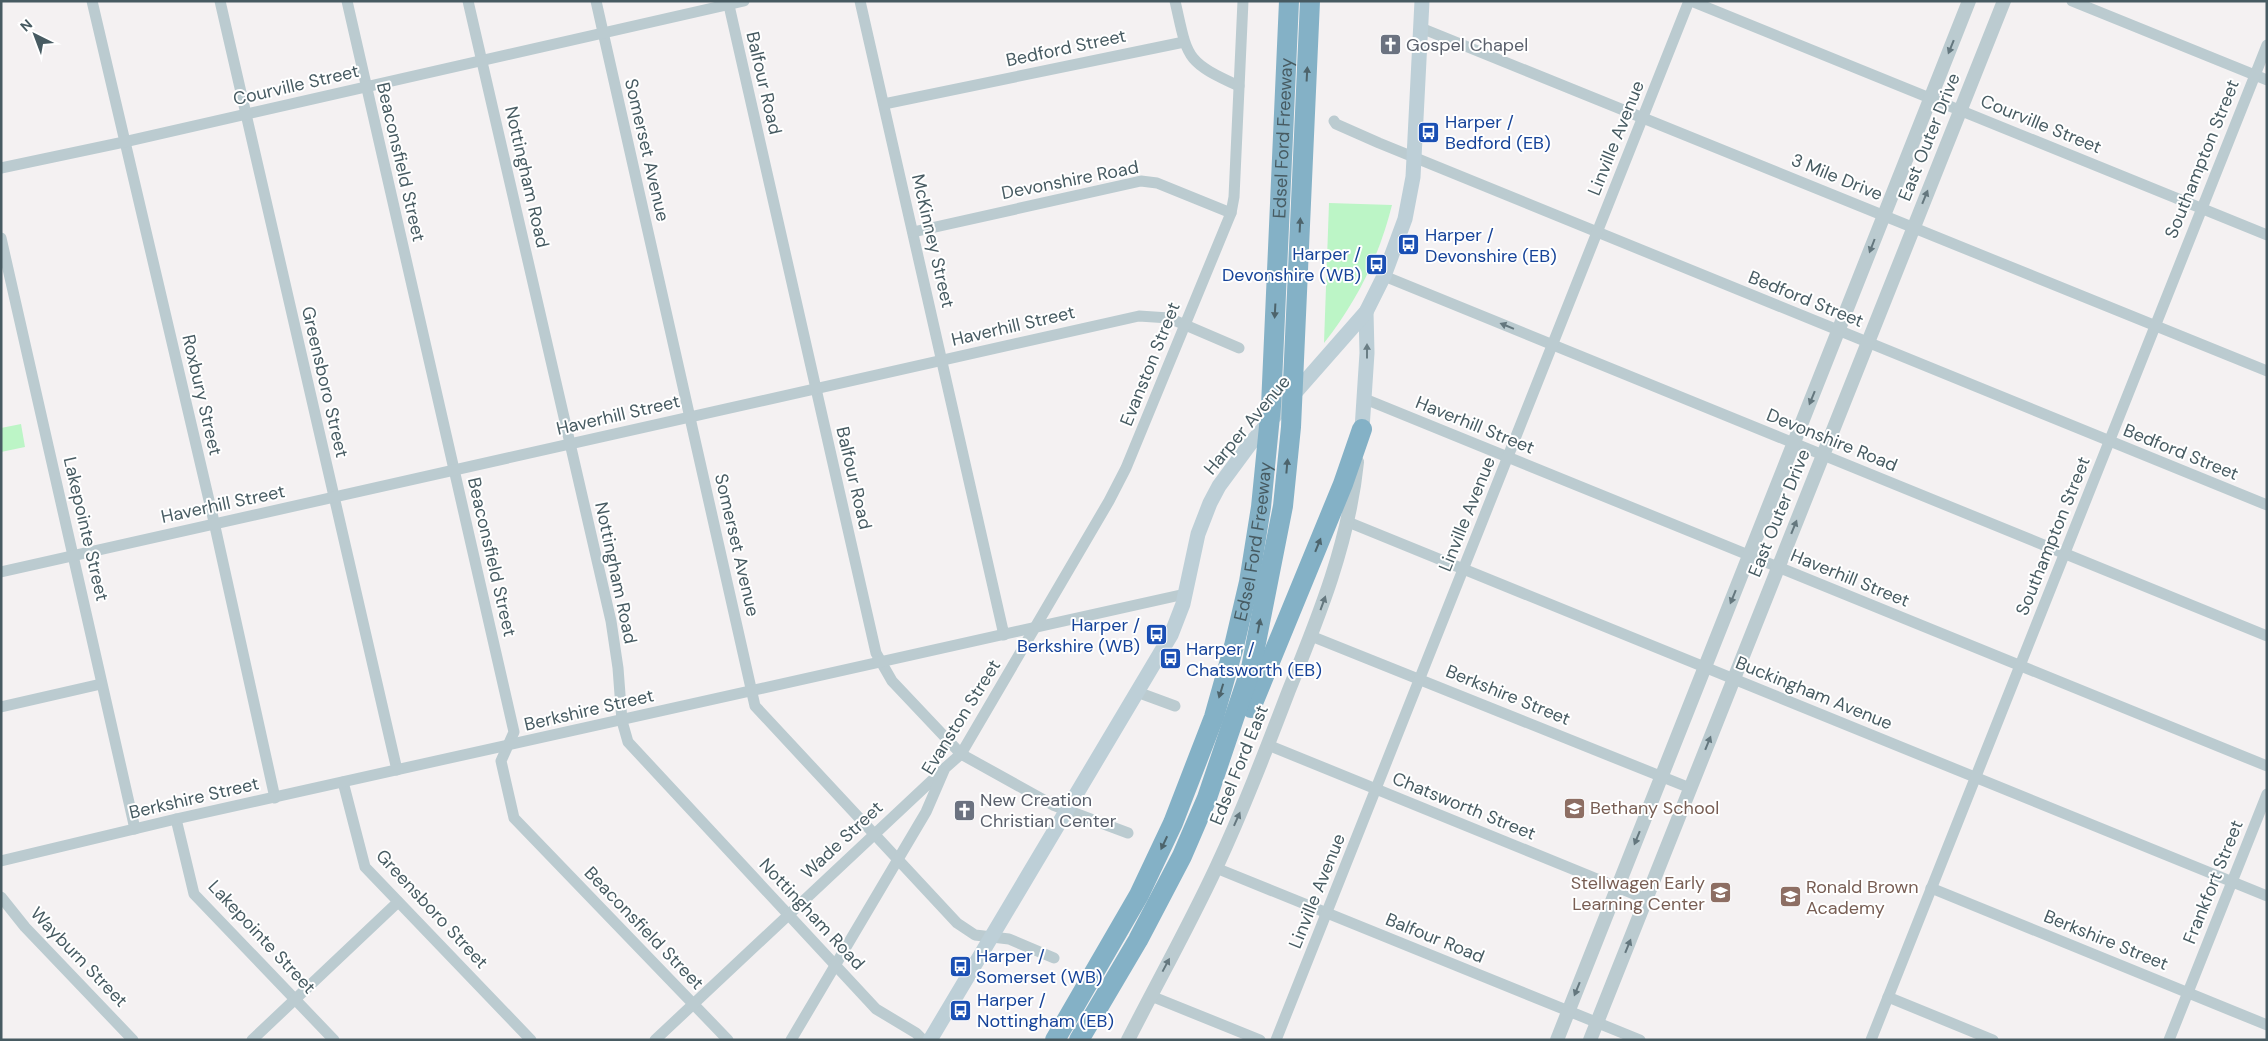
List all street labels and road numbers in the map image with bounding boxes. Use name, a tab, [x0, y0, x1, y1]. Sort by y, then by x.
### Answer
street label: Bedford Street	[1004, 24, 1128, 72]
street label: Balfour Road	[741, 29, 787, 137]
street label: Edsel Ford Freeway	[1267, 57, 1298, 219]
street label: Courville Street	[231, 59, 361, 111]
street label: East Outer Drive	[1892, 70, 1966, 204]
street label: Somerset Avenue	[619, 76, 675, 224]
street label: Southampton Street	[2159, 76, 2245, 242]
street label: Linville Avenue	[1582, 77, 1650, 199]
street label: Beaconsfield Street	[371, 80, 431, 244]
street label: Courville Street	[1977, 89, 2105, 159]
street label: Nottingham Road	[499, 104, 555, 250]
street label: 3 Mile Drive	[1788, 148, 1886, 206]
street label: Devonshire Road	[999, 155, 1141, 205]
street label: McKinney Street	[906, 172, 960, 310]
street label: Bedford Street	[1745, 265, 1867, 333]
street label: Evanston Street	[1114, 298, 1186, 430]
street label: Haverhill Street	[949, 300, 1077, 352]
street label: Greensboro Street	[296, 304, 354, 460]
street label: Roxbury Street	[176, 332, 228, 458]
street label: Harper Avenue	[1198, 370, 1296, 480]
street label: Haverhill Street	[554, 389, 682, 441]
street label: Haverhill Street	[1412, 390, 1538, 460]
street label: Devonshire Road	[1763, 403, 1901, 477]
street label: Bedford Street	[2120, 418, 2242, 486]
street label: Balfour Road	[831, 424, 877, 532]
street label: East Outer Drive	[1742, 446, 1816, 580]
street label: Linville Avenue	[1433, 453, 1501, 575]
street label: Southampton Street	[2010, 453, 2096, 619]
street label: Lakepointe Street	[58, 455, 114, 603]
street label: Edsel Ford Freeway	[1228, 461, 1277, 624]
street label: Somerset Avenue	[709, 471, 765, 619]
street label: Beaconsfield Street	[462, 475, 522, 639]
street label: Haverhill Street	[159, 479, 287, 529]
street label: Nottingham Road	[589, 500, 643, 646]
street label: Haverhill Street	[1787, 543, 1913, 613]
street label: Buckingham Avenue	[1732, 651, 1896, 735]
street label: Evanston Street	[916, 655, 1006, 779]
street label: Berkshire Street	[1442, 659, 1574, 731]
street label: Berkshire Street	[522, 683, 656, 737]
street label: Edsel Ford East	[1204, 701, 1274, 829]
street label: Chatsworth Street	[1389, 766, 1539, 846]
street label: Berkshire Street	[127, 771, 261, 825]
street label: Wade Street	[796, 796, 888, 884]
street label: Frankfort Street	[2177, 817, 2249, 947]
street label: Linville Avenue	[1283, 830, 1351, 952]
street label: Greensboro Street	[371, 844, 493, 974]
street label: Nottingham Road	[754, 853, 870, 975]
street label: Beaconsfield Street	[579, 861, 709, 995]
street label: Lakepointe Street	[203, 875, 321, 999]
street label: Wayburn Street	[25, 902, 133, 1012]
street label: Berkshire Street	[2040, 904, 2172, 976]
street label: Balfour Road	[1382, 907, 1488, 969]

